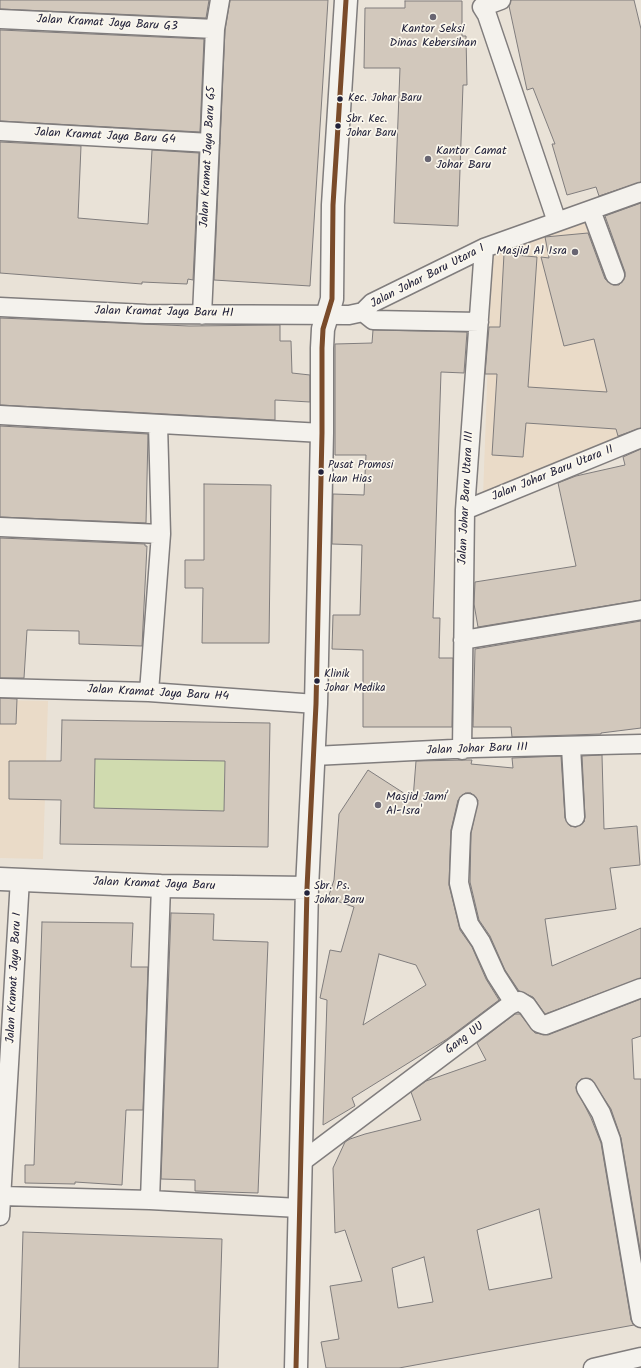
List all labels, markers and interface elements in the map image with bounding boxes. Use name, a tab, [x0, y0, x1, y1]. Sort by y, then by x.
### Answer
marker: Kantor Seksi Dinas Kebersihan	[428, 12, 438, 22]
street label: Jalan Kramat Jaya Baru G3	[36, 13, 178, 35]
place label: Kantor Seksi Dinas Kebersihan	[389, 23, 477, 51]
street label: Jalan Kramat Jaya Baru G5	[198, 86, 220, 228]
place label: Kec. Johar Baru	[348, 92, 422, 106]
marker: Kec. Johar Baru	[335, 94, 345, 104]
place label: Sbr. Kec. Johar Baru	[346, 113, 396, 139]
marker: Sbr. Kec. Johar Baru	[333, 121, 343, 131]
street label: Jalan Kramat Jaya Baru G4	[34, 126, 176, 148]
place label: Kantor Camat Johar Baru	[436, 145, 507, 173]
marker: Kantor Camat Johar Baru	[423, 154, 433, 164]
street label: Jalan Johar Baru Utara I	[368, 242, 488, 312]
place label: Masjid Al Isra	[497, 245, 567, 259]
marker: Masjid Al Isra	[570, 247, 580, 257]
street label: Jalan Kramat Jaya Baru H1	[94, 305, 234, 321]
street label: Jalan Johar Baru Utara III	[456, 431, 478, 565]
street label: Jalan Johar Baru Utara II	[490, 443, 616, 505]
place label: Pusat Promosi Ikan Hias	[328, 459, 393, 485]
marker: Pusat Promosi Ikan Hias	[316, 467, 326, 477]
place label: Klinik Johar Medika	[324, 668, 385, 694]
marker: Klinik Johar Medika	[312, 676, 322, 686]
street label: Jalan Kramat Jaya Baru H4	[87, 683, 229, 705]
street label: Jalan Johar Baru III	[426, 741, 528, 759]
place label: Masjid Jami' Al-Isra'	[386, 791, 448, 819]
marker: Masjid Jami' Al-Isra'	[373, 800, 383, 810]
street label: Jalan Kramat Jaya Baru	[92, 876, 216, 894]
place label: Sbr. Ps. Johar Baru	[314, 880, 364, 906]
marker: Sbr. Ps. Johar Baru	[302, 888, 312, 898]
street label: Jalan Kramat Jaya Baru I	[4, 912, 26, 1044]
street label: Gang UU	[443, 1020, 487, 1058]

